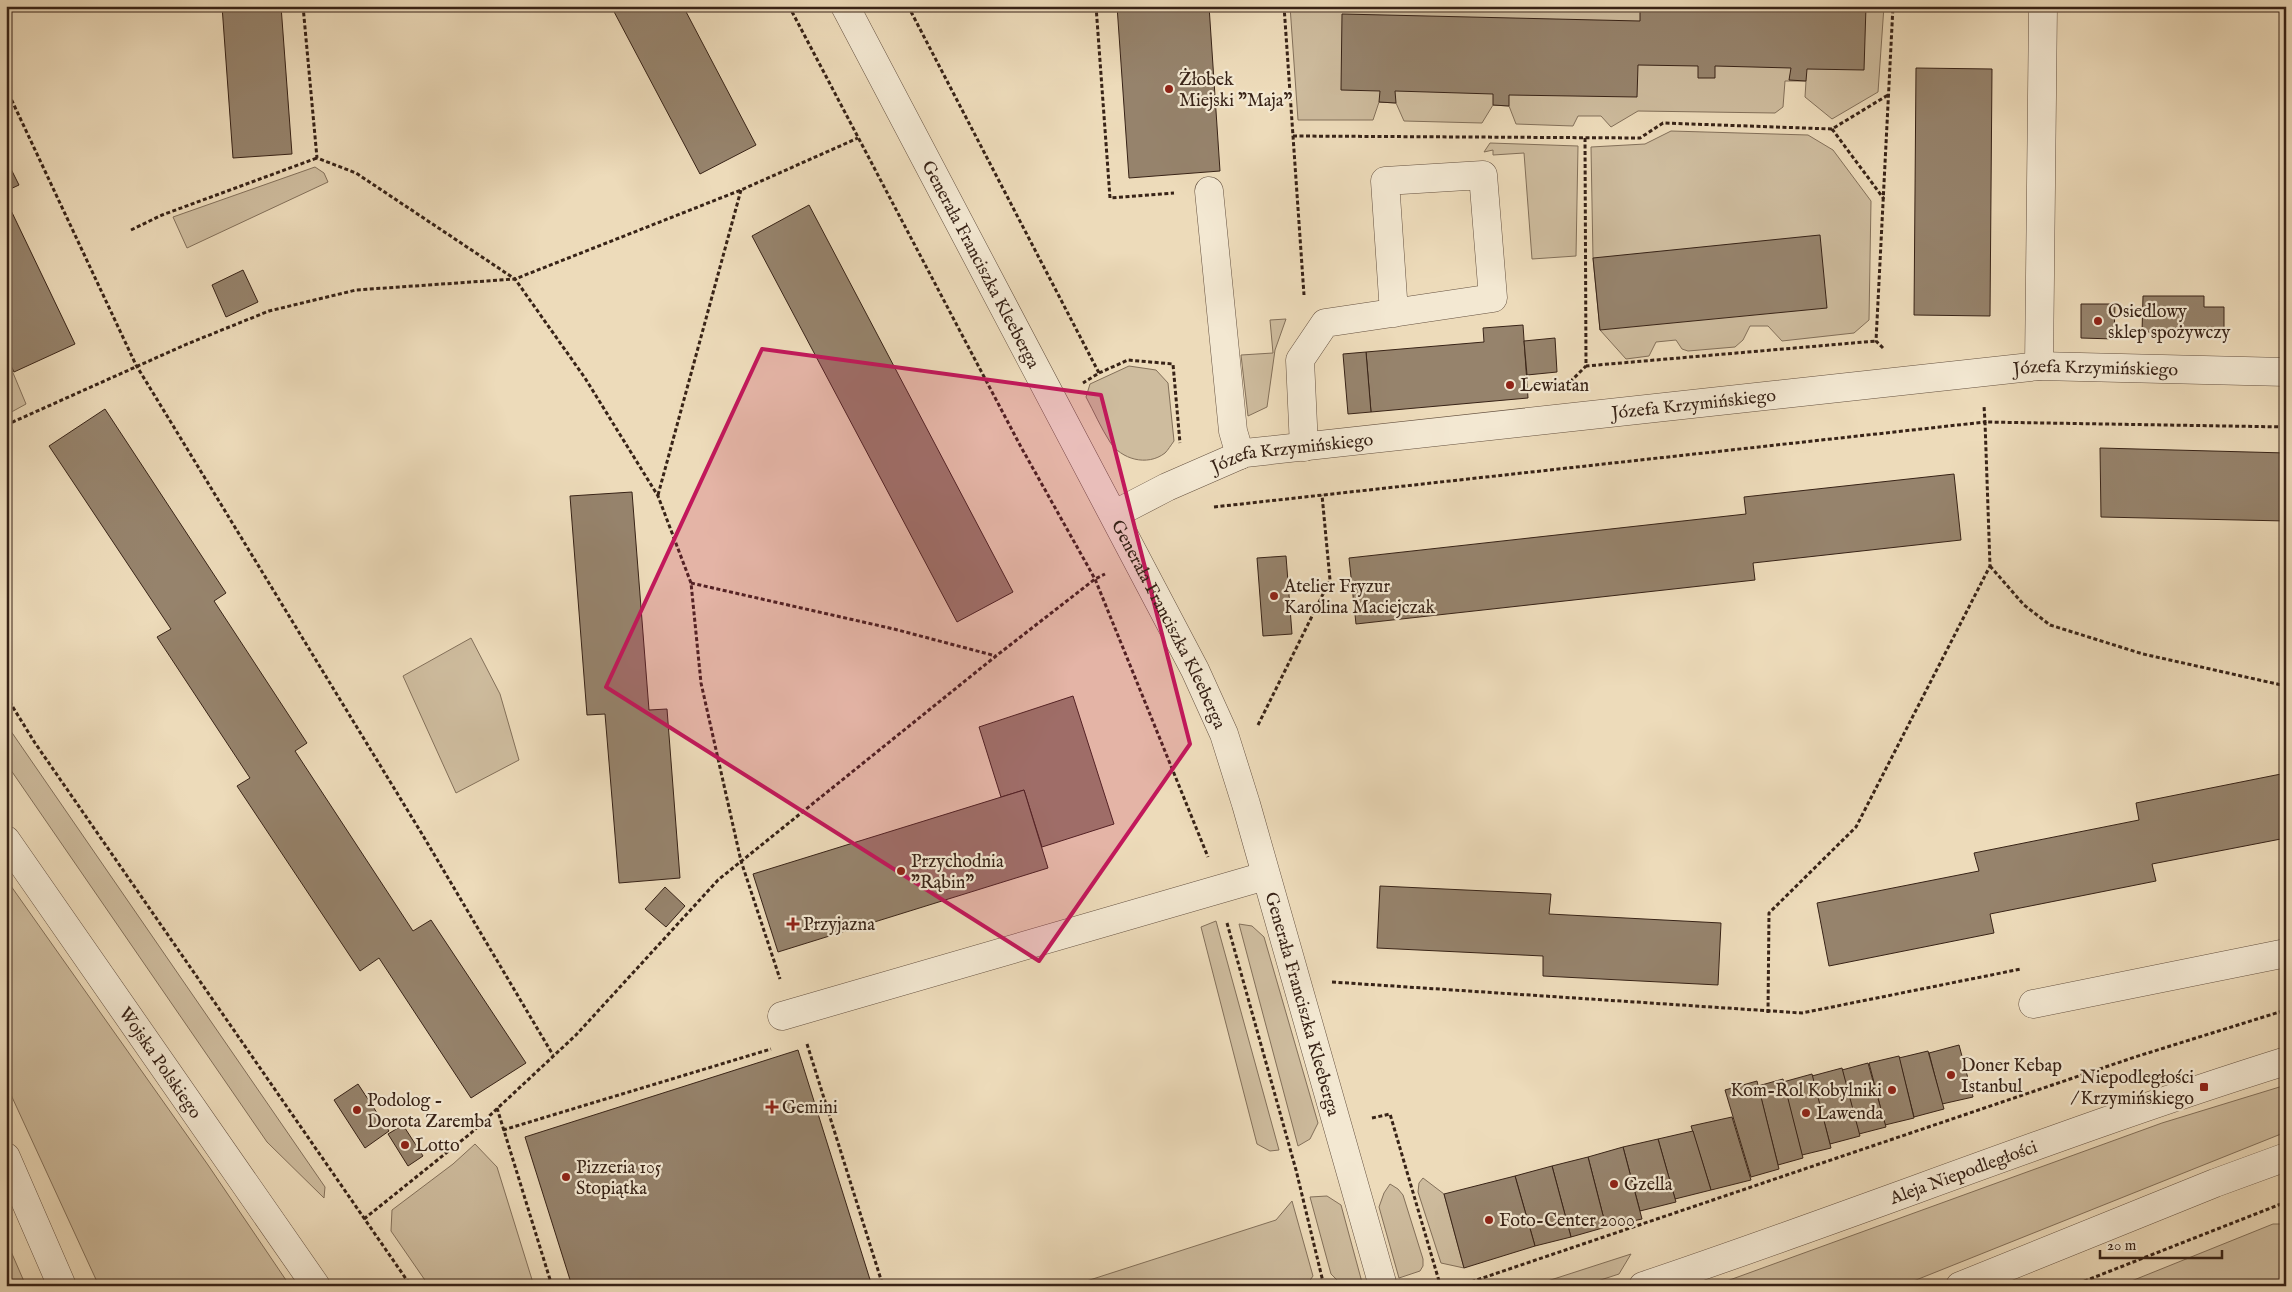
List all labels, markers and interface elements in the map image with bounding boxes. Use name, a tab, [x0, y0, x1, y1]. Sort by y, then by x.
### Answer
place label: Żłobek Miejski "Maja"	[1179, 68, 1293, 113]
marker: Żłobek Miejski "Maja"	[1163, 83, 1175, 95]
street label: Generała Franciszka Kleeberga	[916, 157, 1044, 373]
place label: Osiedlowy sklep spożywczy	[2108, 301, 2231, 345]
marker: Osiedlowy sklep spożywczy	[2092, 315, 2104, 327]
street label: Józefa Krzymińskiego	[2010, 356, 2179, 382]
place label: Lewiatan	[1520, 375, 1590, 398]
marker: Lewiatan	[1504, 379, 1516, 391]
street label: Józefa Krzymińskiego	[1609, 385, 1777, 426]
street label: Józefa Krzymińskiego	[1206, 429, 1375, 480]
street label: Generała Franciszka Kleeberga	[1105, 516, 1230, 733]
place label: Atelier Fryzur Karolina Maciejczak	[1283, 576, 1436, 620]
marker: Atelier Fryzur Karolina Maciejczak	[1268, 590, 1280, 602]
place label: Przychodnia "Rąbin"	[911, 851, 1004, 895]
marker: Przychodnia "Rąbin"	[895, 865, 907, 877]
street label: Generała Franciszka Kleeberga	[1259, 890, 1344, 1119]
place label: Przyjazna	[803, 914, 875, 937]
marker: Przyjazna	[787, 918, 799, 930]
street label: Wojska Polskiego	[113, 1003, 206, 1124]
place label: Doner Kebap Istanbul	[1961, 1055, 2062, 1099]
place label: Niepodległości / Krzymińskiego	[2070, 1067, 2194, 1111]
marker: Doner Kebap Istanbul	[1945, 1069, 1957, 1081]
place label: Kom-Rol Kobylniki	[1730, 1080, 1882, 1103]
marker: Niepodległości / Krzymińskiego	[2198, 1081, 2210, 1093]
marker: Kom-Rol Kobylniki	[1886, 1084, 1898, 1096]
place label: Podolog - Dorota Zaremba	[367, 1090, 492, 1134]
place label: Gemini	[782, 1097, 838, 1120]
marker: Gemini	[766, 1101, 778, 1113]
place label: Lawenda	[1816, 1103, 1884, 1126]
marker: Podolog - Dorota Zaremba	[351, 1104, 363, 1116]
marker: Lawenda	[1800, 1107, 1812, 1119]
place label: Lotto	[415, 1135, 460, 1158]
street label: Aleja Niepodległości	[1886, 1136, 2041, 1211]
marker: Lotto	[399, 1139, 411, 1151]
place label: Pizzeria 105 Stopiątka	[576, 1157, 662, 1201]
marker: Pizzeria 105 Stopiątka	[560, 1171, 572, 1183]
place label: Gzella	[1624, 1174, 1673, 1197]
marker: Gzella	[1608, 1178, 1620, 1190]
place label: Foto-Center 2000	[1499, 1210, 1635, 1233]
marker: Foto-Center 2000	[1483, 1214, 1495, 1226]
scale bar	[2100, 1227, 2222, 1259]
text: 20 m	[2107, 1236, 2137, 1255]

